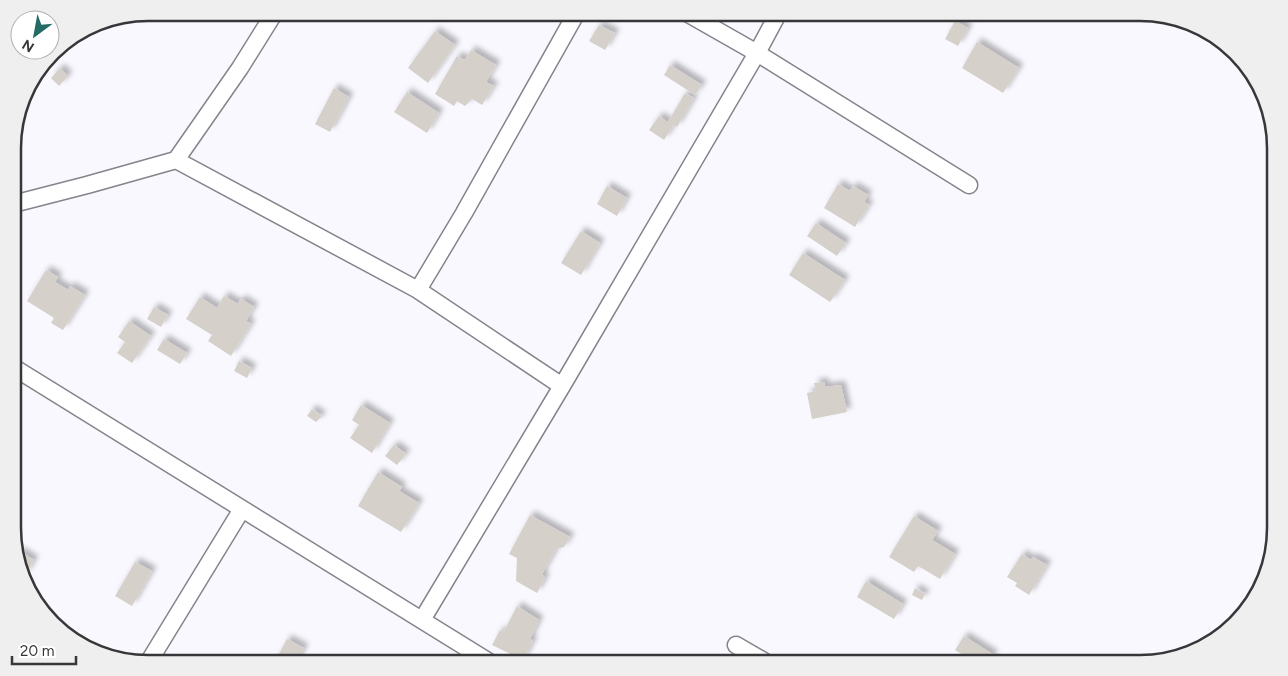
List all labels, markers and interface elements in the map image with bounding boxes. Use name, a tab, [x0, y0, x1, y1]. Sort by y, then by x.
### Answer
north arrow	[10, 10, 60, 60]
text: N	[19, 36, 37, 56]
scale bar	[12, 634, 76, 666]
text: 20 m	[20, 642, 54, 660]

